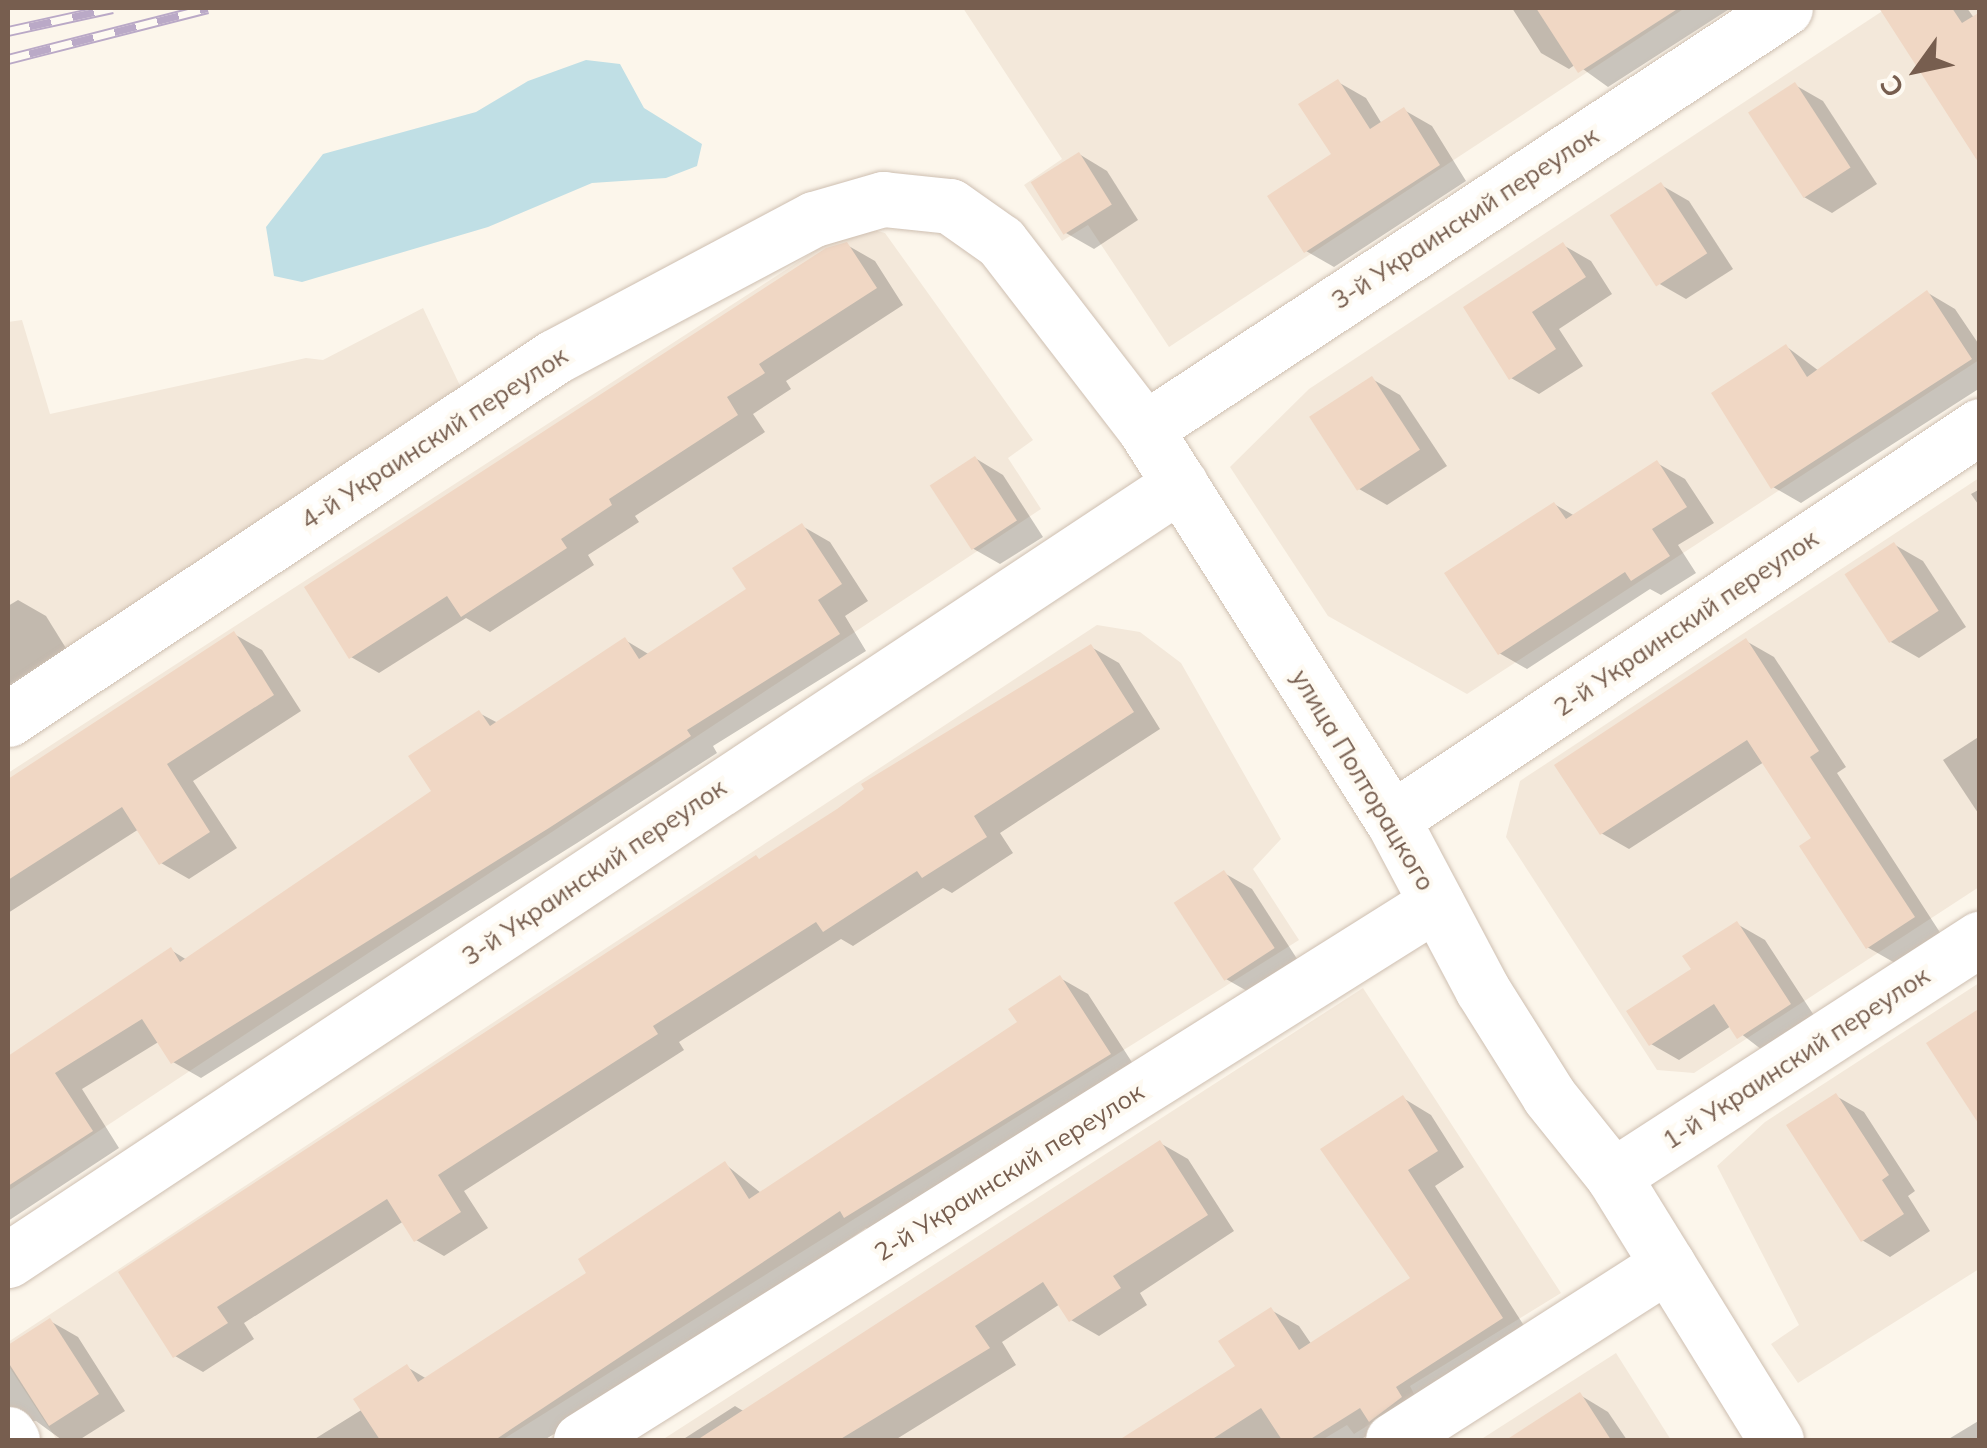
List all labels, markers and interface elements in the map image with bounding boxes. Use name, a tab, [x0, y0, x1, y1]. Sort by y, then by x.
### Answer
north arrow	[1867, 20, 1967, 120]
text: С	[1872, 69, 1911, 104]
street label: 3-й Украинский переулок	[1326, 121, 1604, 315]
street label: 4-й Украинский переулок	[295, 341, 573, 535]
street label: 2-й Украинский переулок	[1548, 523, 1824, 723]
street label: улица Полторацкого	[1285, 664, 1441, 896]
street label: 3-й Украинский переулок	[456, 772, 732, 972]
street label: 1-й Украинский переулок	[1657, 961, 1935, 1155]
street label: 2-й Украинский переулок	[869, 1077, 1149, 1267]

